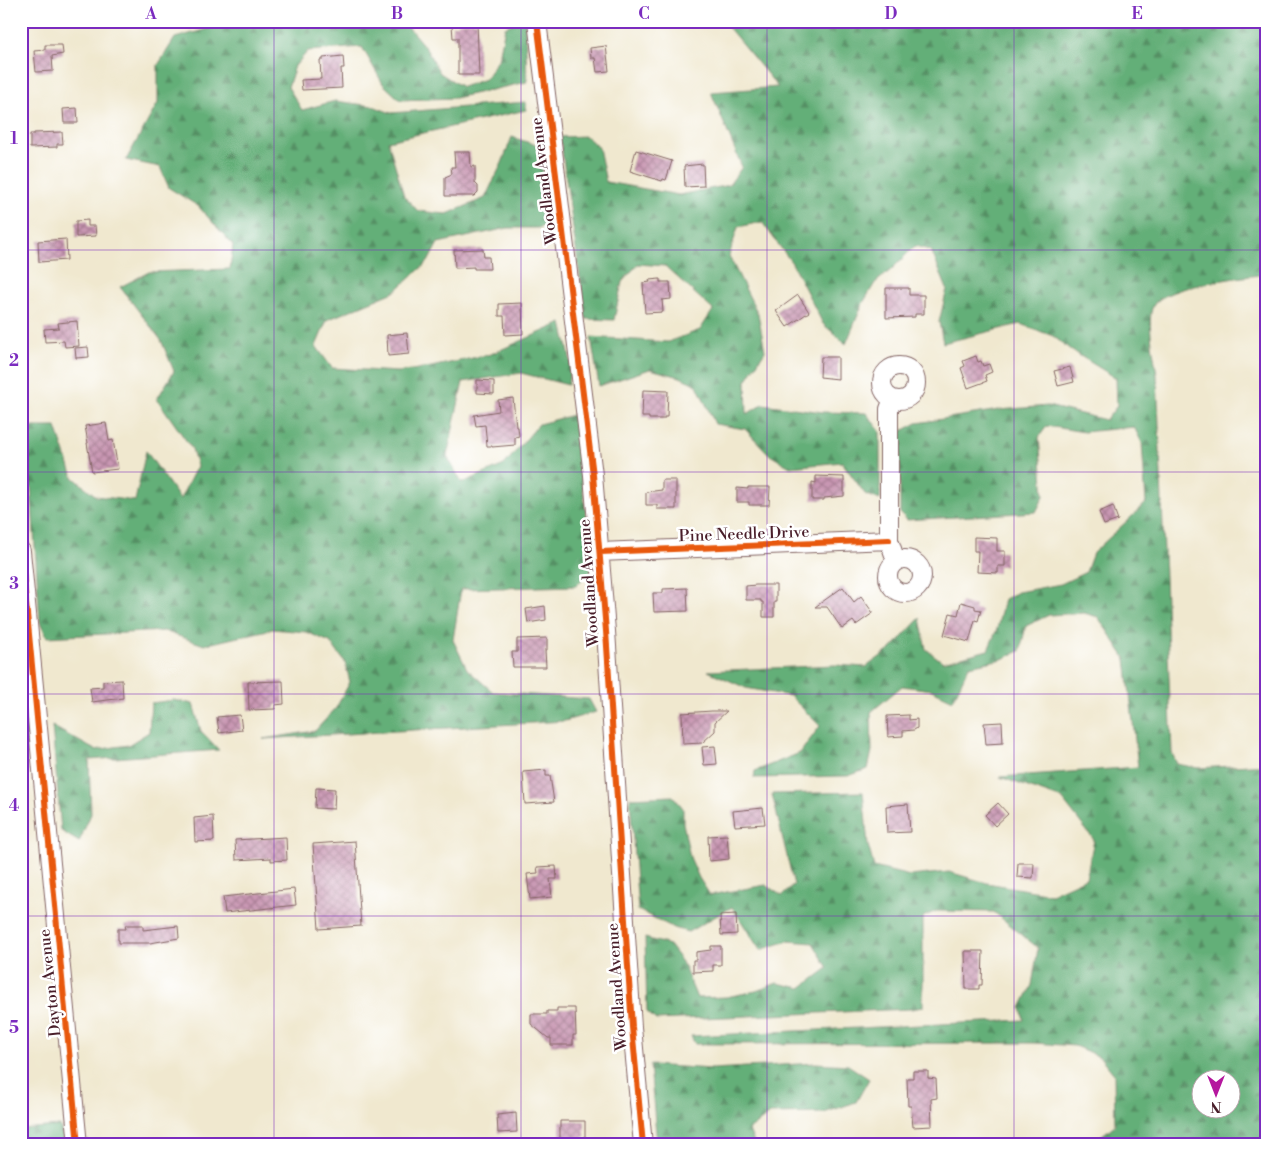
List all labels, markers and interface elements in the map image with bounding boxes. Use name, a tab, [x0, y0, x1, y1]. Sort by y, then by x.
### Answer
text: A	[144, 4, 157, 24]
text: B	[391, 4, 403, 24]
text: C	[638, 4, 650, 24]
text: D	[885, 4, 898, 24]
text: E	[1131, 4, 1143, 24]
street label: Woodland Avenue	[526, 116, 562, 247]
text: 1	[10, 129, 18, 149]
text: 2	[9, 351, 19, 371]
street label: Woodland Avenue	[575, 518, 604, 648]
street label: Pine Needle Drive	[678, 522, 810, 546]
text: 3	[9, 574, 19, 594]
text: 4	[9, 796, 20, 816]
street label: Woodland Avenue	[603, 922, 632, 1052]
street label: Dayton Avenue	[34, 928, 66, 1038]
text: 5	[9, 1018, 19, 1038]
north arrow	[1190, 1068, 1240, 1118]
text: N	[1210, 1097, 1222, 1115]

